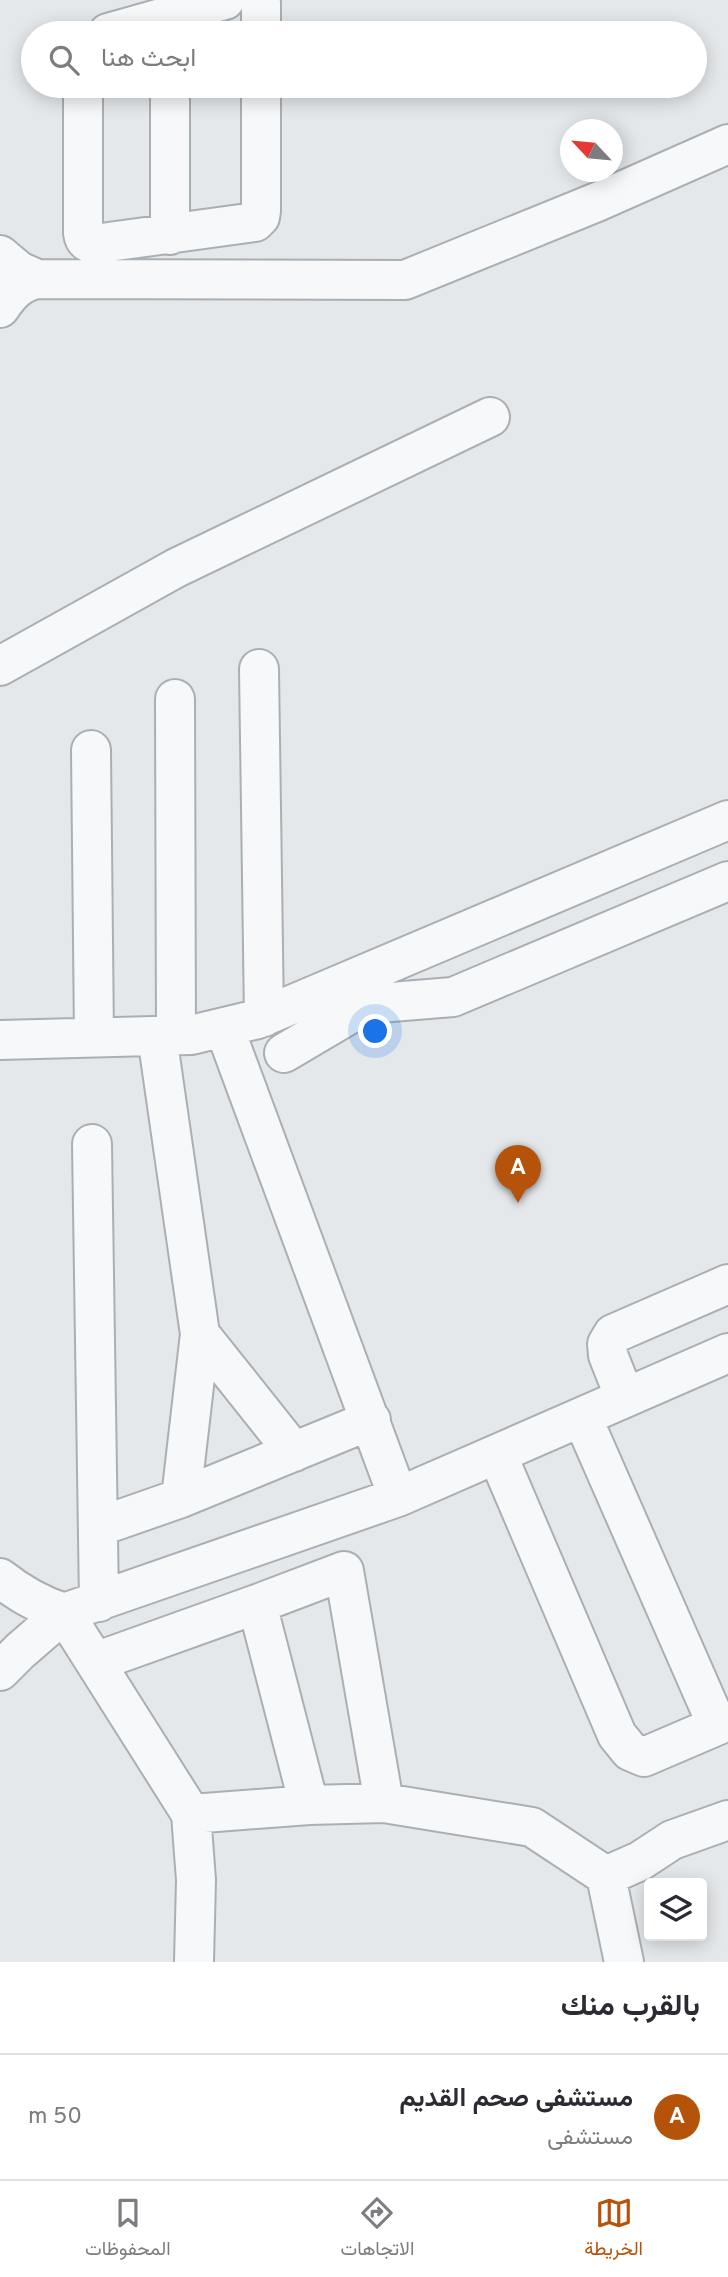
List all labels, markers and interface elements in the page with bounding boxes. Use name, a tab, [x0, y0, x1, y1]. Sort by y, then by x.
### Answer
search box	[21, 21, 707, 98]
icon: search	[45, 41, 83, 79]
text: ابحث هنا	[101, 43, 196, 76]
north arrow	[560, 119, 623, 182]
your location	[358, 1014, 392, 1048]
pin: A	[495, 1145, 541, 1203]
map controls	[644, 1878, 707, 1941]
button: layers	[644, 1878, 707, 1941]
text: بالقرب منك	[561, 1989, 700, 2026]
text: مستشفى صحم القديم	[399, 2083, 633, 2116]
text: 50 m	[28, 2103, 82, 2132]
text: A	[669, 2103, 685, 2132]
text: مستشفى	[547, 2124, 633, 2153]
tab: المحفوظات	[85, 2194, 171, 2265]
tab: الاتجاهات	[341, 2194, 414, 2265]
tab: الخريطة	[584, 2194, 643, 2265]

